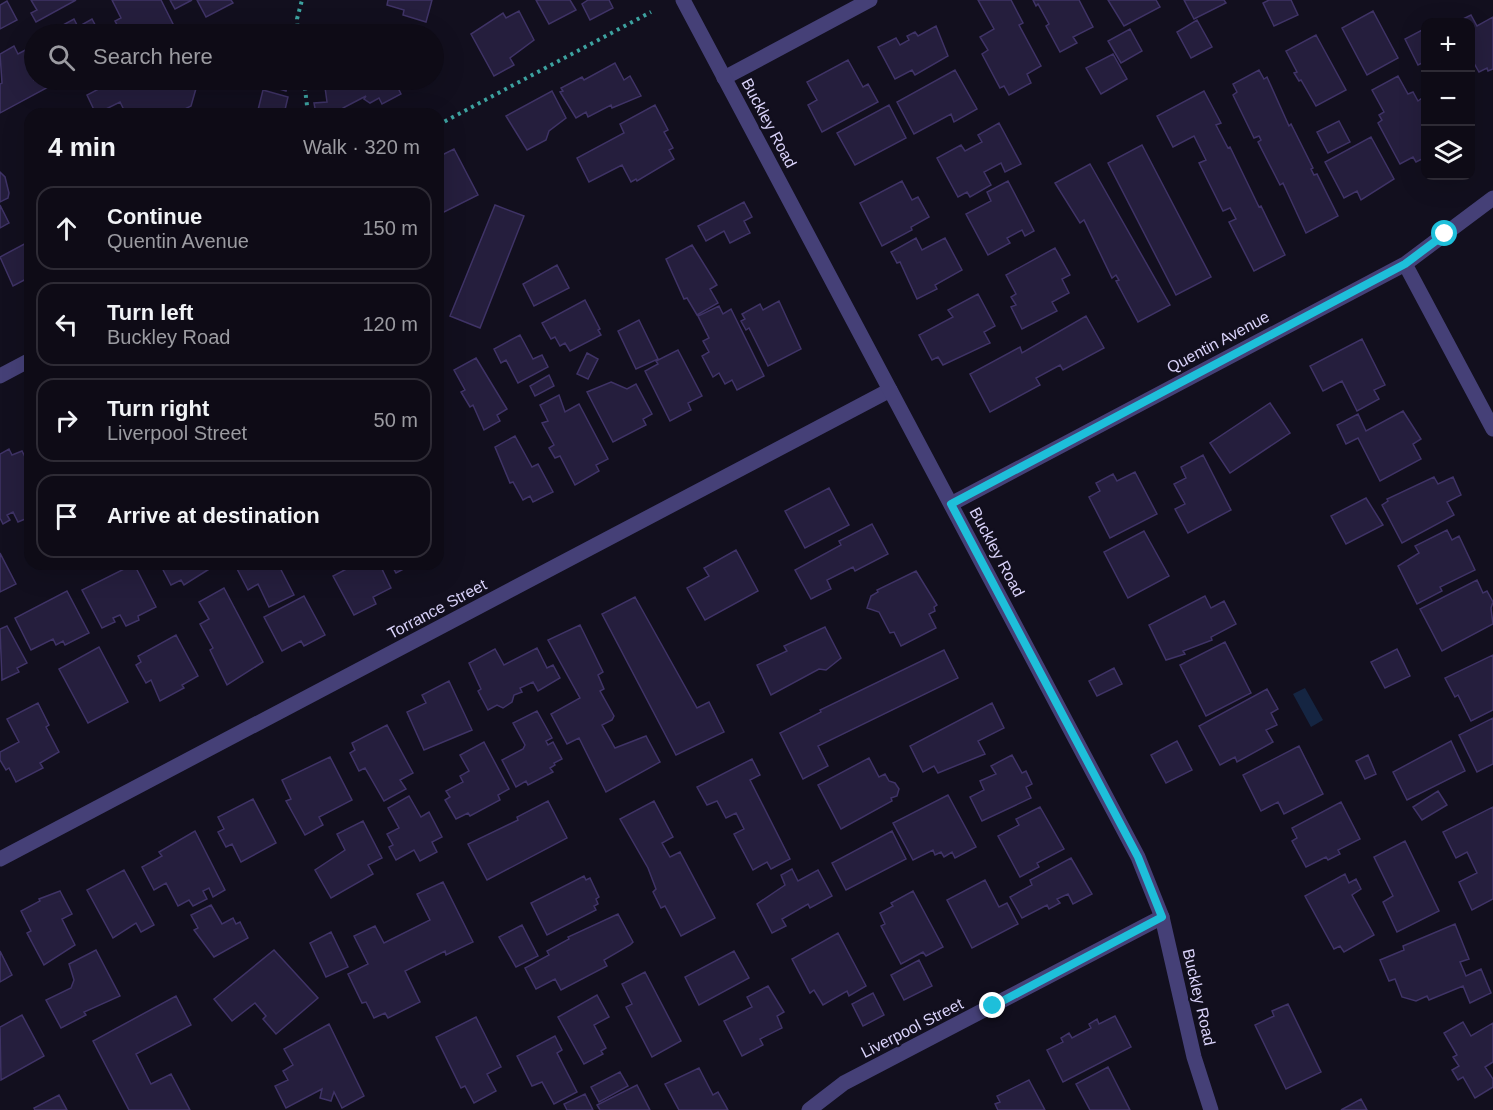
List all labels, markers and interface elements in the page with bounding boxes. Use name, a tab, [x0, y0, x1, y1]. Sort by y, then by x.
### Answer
map controls	[1421, 18, 1475, 180]
button: +	[1421, 18, 1475, 72]
search box	[24, 24, 444, 90]
icon: search	[45, 41, 78, 74]
text: Search here	[93, 44, 213, 69]
button: −	[1421, 72, 1475, 126]
street label: Buckley Road	[738, 75, 800, 171]
button: layers	[1421, 126, 1475, 180]
text: 4 min	[48, 132, 116, 162]
text: Walk · 320 m	[303, 136, 420, 158]
text: Continue	[107, 204, 202, 229]
icon: ahead	[50, 212, 83, 245]
text: 150 m	[362, 217, 418, 239]
route start	[1431, 220, 1457, 246]
text: Quentin Avenue	[107, 230, 249, 252]
text: Turn left	[107, 300, 193, 325]
icon: left	[50, 308, 83, 341]
street label: Quentin Avenue	[1164, 308, 1272, 376]
text: 120 m	[362, 313, 418, 335]
text: Buckley Road	[107, 326, 230, 348]
text: Turn right	[107, 396, 209, 421]
icon: right	[50, 404, 83, 437]
text: 50 m	[374, 409, 418, 431]
text: Liverpool Street	[107, 422, 247, 444]
icon: arrive	[50, 500, 83, 533]
text: Arrive at destination	[107, 503, 320, 528]
street label: Buckley Road	[966, 504, 1028, 600]
street label: Torrance Street	[385, 576, 490, 642]
street label: Buckley Road	[1180, 947, 1218, 1047]
route end	[979, 992, 1005, 1018]
street label: Liverpool Street	[858, 995, 966, 1061]

